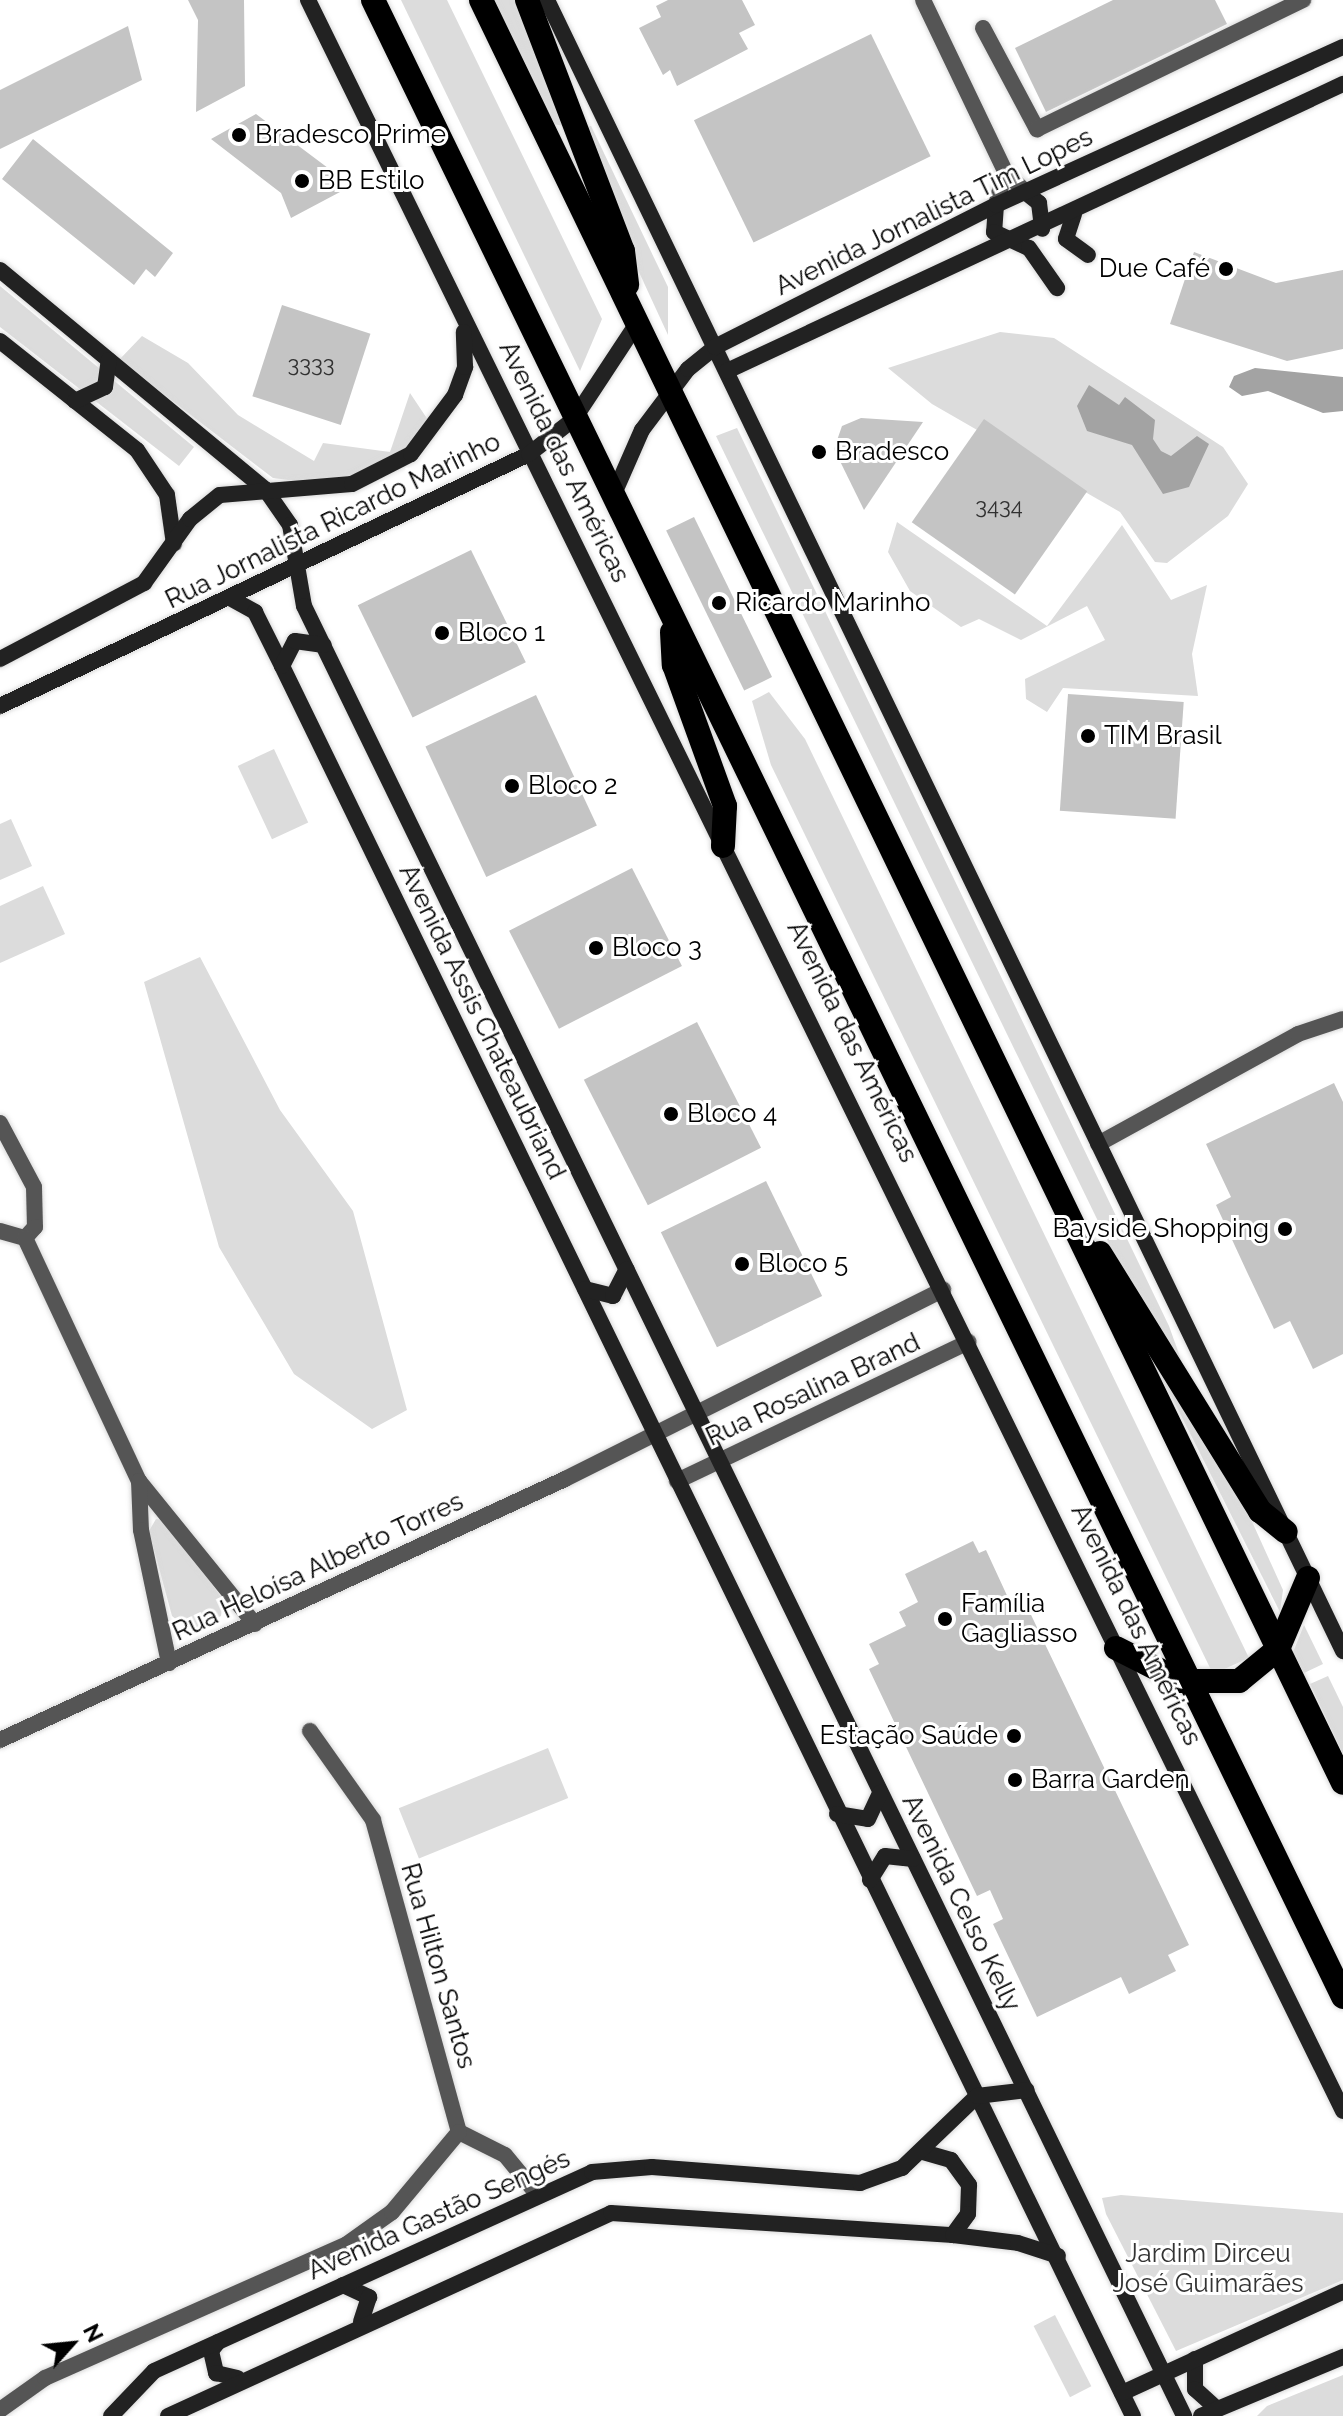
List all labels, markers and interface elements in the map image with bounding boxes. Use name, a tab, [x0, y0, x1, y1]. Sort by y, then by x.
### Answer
place label: Bradesco Prime	[255, 119, 446, 151]
street label: Avenida Jornalista Tim Lopes	[770, 121, 1098, 303]
marker: Bradesco Prime	[230, 126, 248, 144]
place label: BB Estilo	[318, 165, 425, 197]
marker: BB Estilo	[293, 172, 311, 190]
place label: Due Café	[1099, 253, 1210, 285]
marker: Due Café	[1217, 260, 1235, 278]
street label: Avenida das Américas	[492, 336, 636, 588]
house number: 3333	[288, 352, 334, 378]
street label: Rua Jornalista Ricardo Marinho	[160, 426, 506, 616]
place label: Bradesco	[835, 436, 949, 468]
marker: Bradesco	[810, 443, 828, 461]
house number: 3434	[975, 494, 1023, 520]
place label: Ricardo Marinho	[735, 587, 930, 619]
marker: Ricardo Marinho	[710, 594, 728, 612]
place label: Bloco 1	[458, 617, 545, 649]
marker: Bloco 1	[433, 624, 451, 642]
place label: TIM Brasil	[1104, 720, 1222, 752]
marker: TIM Brasil	[1079, 727, 1097, 745]
place label: Bloco 2	[528, 770, 618, 802]
marker: Bloco 2	[503, 777, 521, 795]
street label: Avenida Assis Chateaubriand	[392, 859, 572, 1185]
street label: Avenida das Américas	[780, 916, 924, 1168]
place label: Bloco 3	[612, 932, 702, 964]
marker: Bloco 3	[587, 939, 605, 957]
place label: Bloco 4	[687, 1098, 777, 1130]
marker: Bloco 4	[662, 1105, 680, 1123]
place label: Bayside Shopping	[1053, 1213, 1269, 1245]
marker: Bayside Shopping	[1276, 1220, 1294, 1238]
place label: Bloco 5	[758, 1248, 848, 1280]
marker: Bloco 5	[733, 1255, 751, 1273]
street label: Rua Rosalina Brand	[701, 1327, 925, 1453]
street label: Rua Heloísa Alberto Torres	[167, 1486, 469, 1648]
street label: Avenida das Américas	[1064, 1499, 1208, 1751]
place label: Família Gagliasso	[961, 1588, 1077, 1650]
marker: Família Gagliasso	[936, 1610, 954, 1628]
place label: Estação Saúde	[819, 1720, 998, 1752]
marker: Estação Saúde	[1005, 1727, 1023, 1745]
place label: Barra Garden	[1031, 1764, 1190, 1796]
marker: Barra Garden	[1006, 1771, 1024, 1789]
street label: Avenida Celso Kelly	[895, 1790, 1027, 2016]
street label: Rua Hilton Santos	[394, 1860, 482, 2072]
street label: Avenida Gastão Sengés	[303, 2143, 575, 2287]
park label: Jardim Dirceu José Guimarães	[1112, 2238, 1304, 2300]
north arrow	[32, 2304, 112, 2384]
text: N	[78, 2320, 109, 2346]

